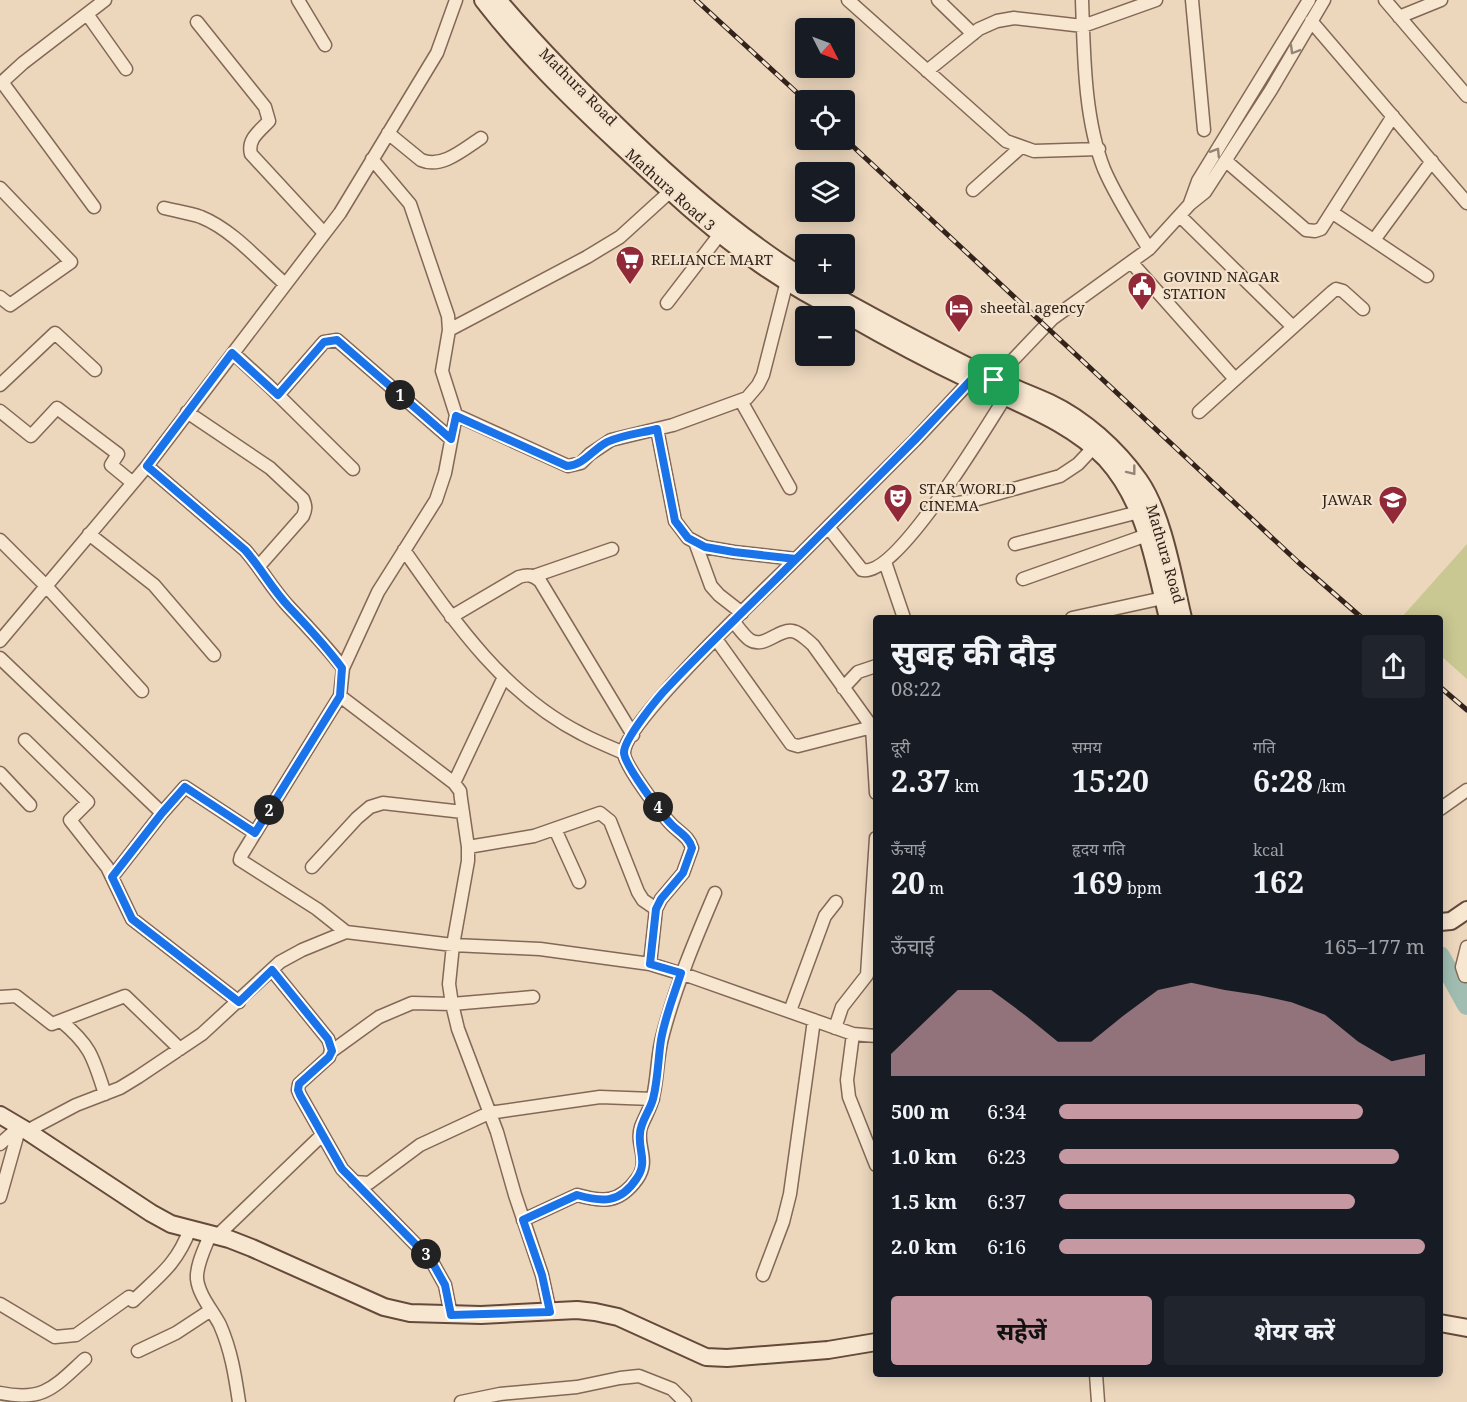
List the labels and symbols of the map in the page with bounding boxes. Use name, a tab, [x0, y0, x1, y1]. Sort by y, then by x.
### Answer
north arrow	[795, 18, 855, 78]
street label: Mathura Road	[536, 43, 622, 129]
one-way arrow	[1290, 44, 1302, 54]
street label: Mathura Road 3	[621, 144, 720, 235]
one-way arrow	[1208, 148, 1220, 158]
supermarket icon: RELIANCE MART	[614, 244, 646, 286]
place label: RELIANCE MART	[651, 249, 773, 269]
place label: GOVIND NAGAR STATION	[1163, 266, 1279, 303]
public building icon: GOVIND NAGAR STATION	[1126, 270, 1158, 312]
hotel icon: sheetal agency	[943, 292, 975, 334]
place label: sheetal agency	[980, 297, 1085, 317]
pin	[968, 354, 1019, 405]
pin: 1	[385, 380, 415, 410]
one-way arrow	[1125, 465, 1136, 476]
place label: STAR WORLD CINEMA	[919, 478, 1016, 515]
theatre icon: STAR WORLD CINEMA	[882, 482, 914, 524]
school or university icon: JAWAR	[1377, 484, 1409, 526]
place label: JAWAR	[1321, 489, 1372, 509]
street label: Mathura Road	[1142, 502, 1190, 606]
pin: 4	[643, 792, 673, 822]
pin: 2	[254, 795, 284, 825]
pin: 3	[411, 1239, 441, 1269]

